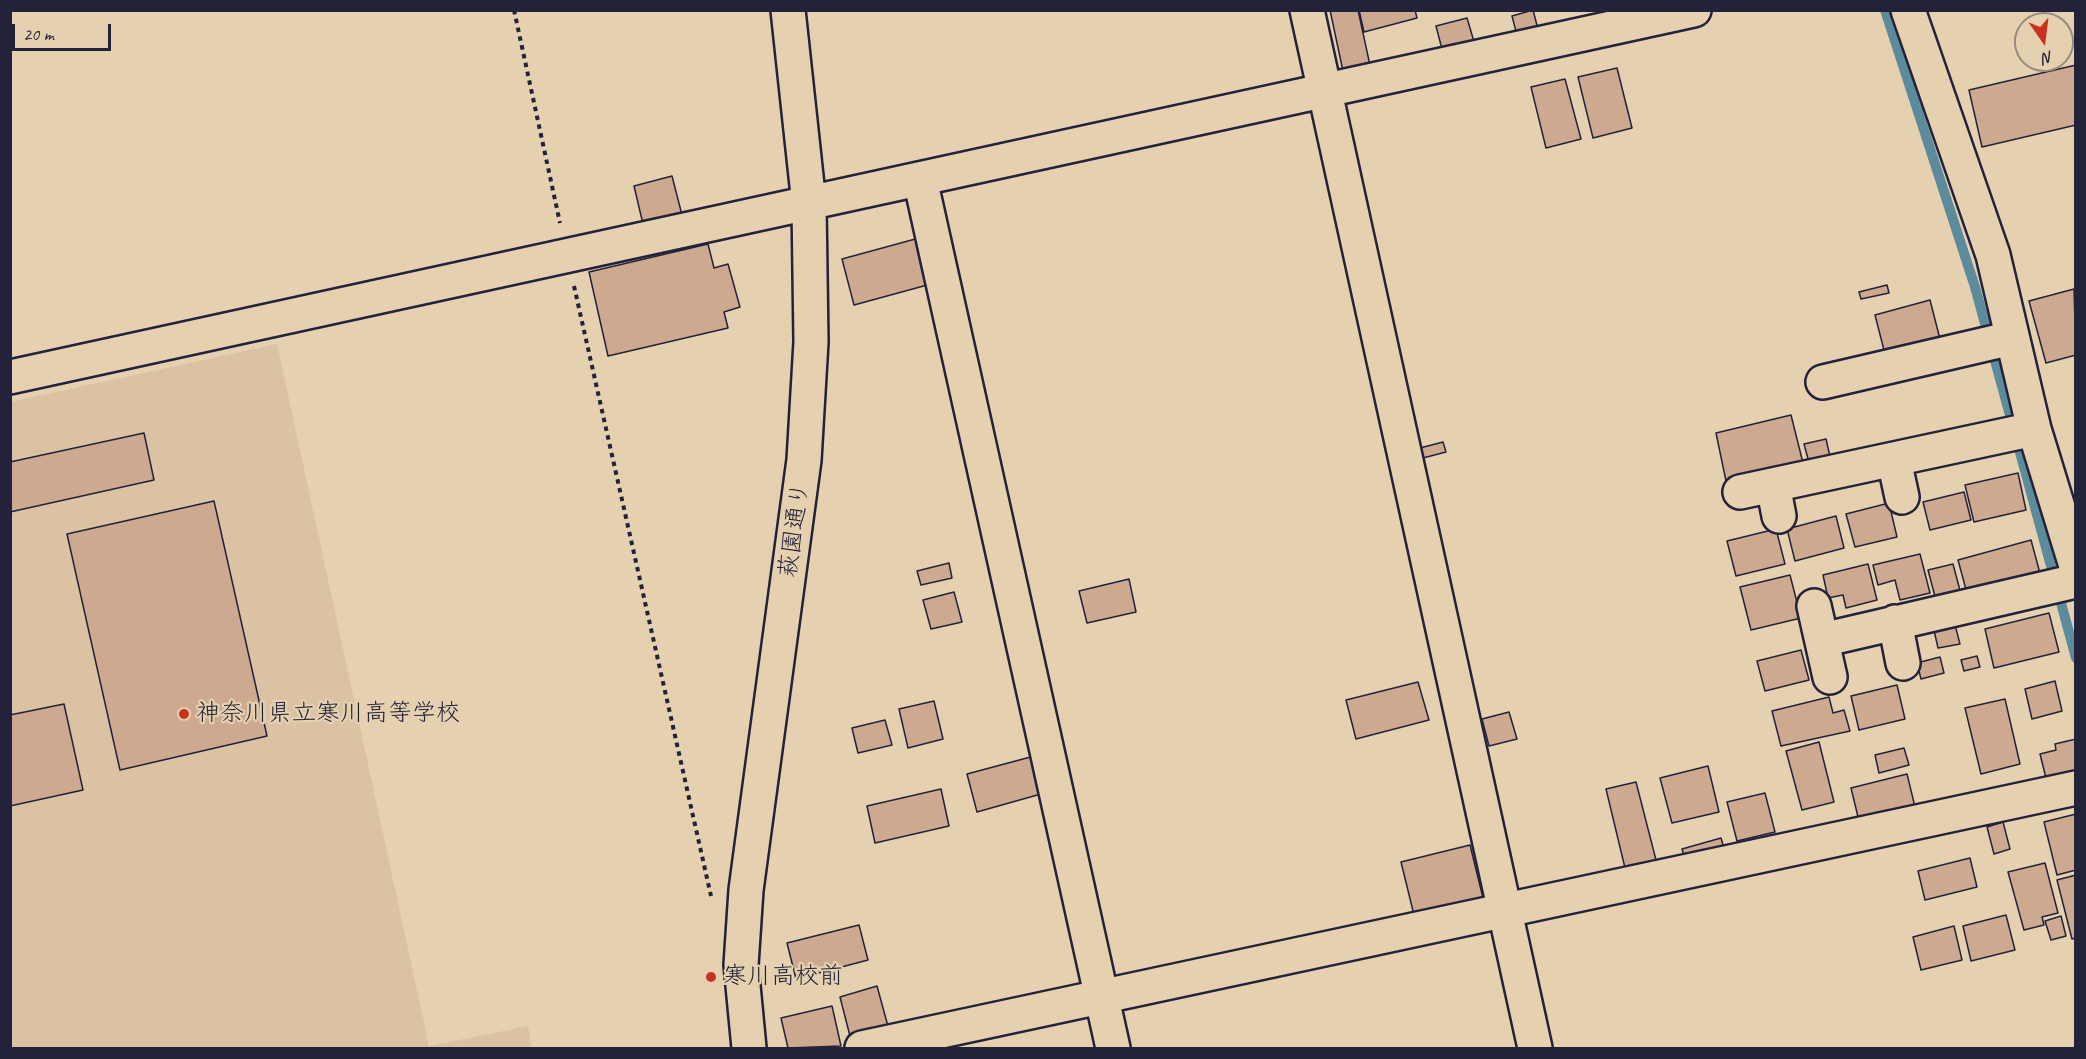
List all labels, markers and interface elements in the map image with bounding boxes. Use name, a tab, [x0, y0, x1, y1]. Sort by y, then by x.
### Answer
scale bar	[15, 12, 114, 50]
north arrow	[2014, 12, 2074, 72]
text: 20 m	[23, 23, 54, 45]
text: N	[2041, 47, 2055, 68]
street label: 萩園通り	[774, 480, 816, 580]
place label: 神奈川県立寒川高等学校	[196, 700, 460, 728]
marker: 神奈川県立寒川高等学校	[177, 707, 191, 721]
place label: 寒川高校前	[723, 963, 843, 991]
marker: 寒川高校前	[704, 970, 718, 984]

